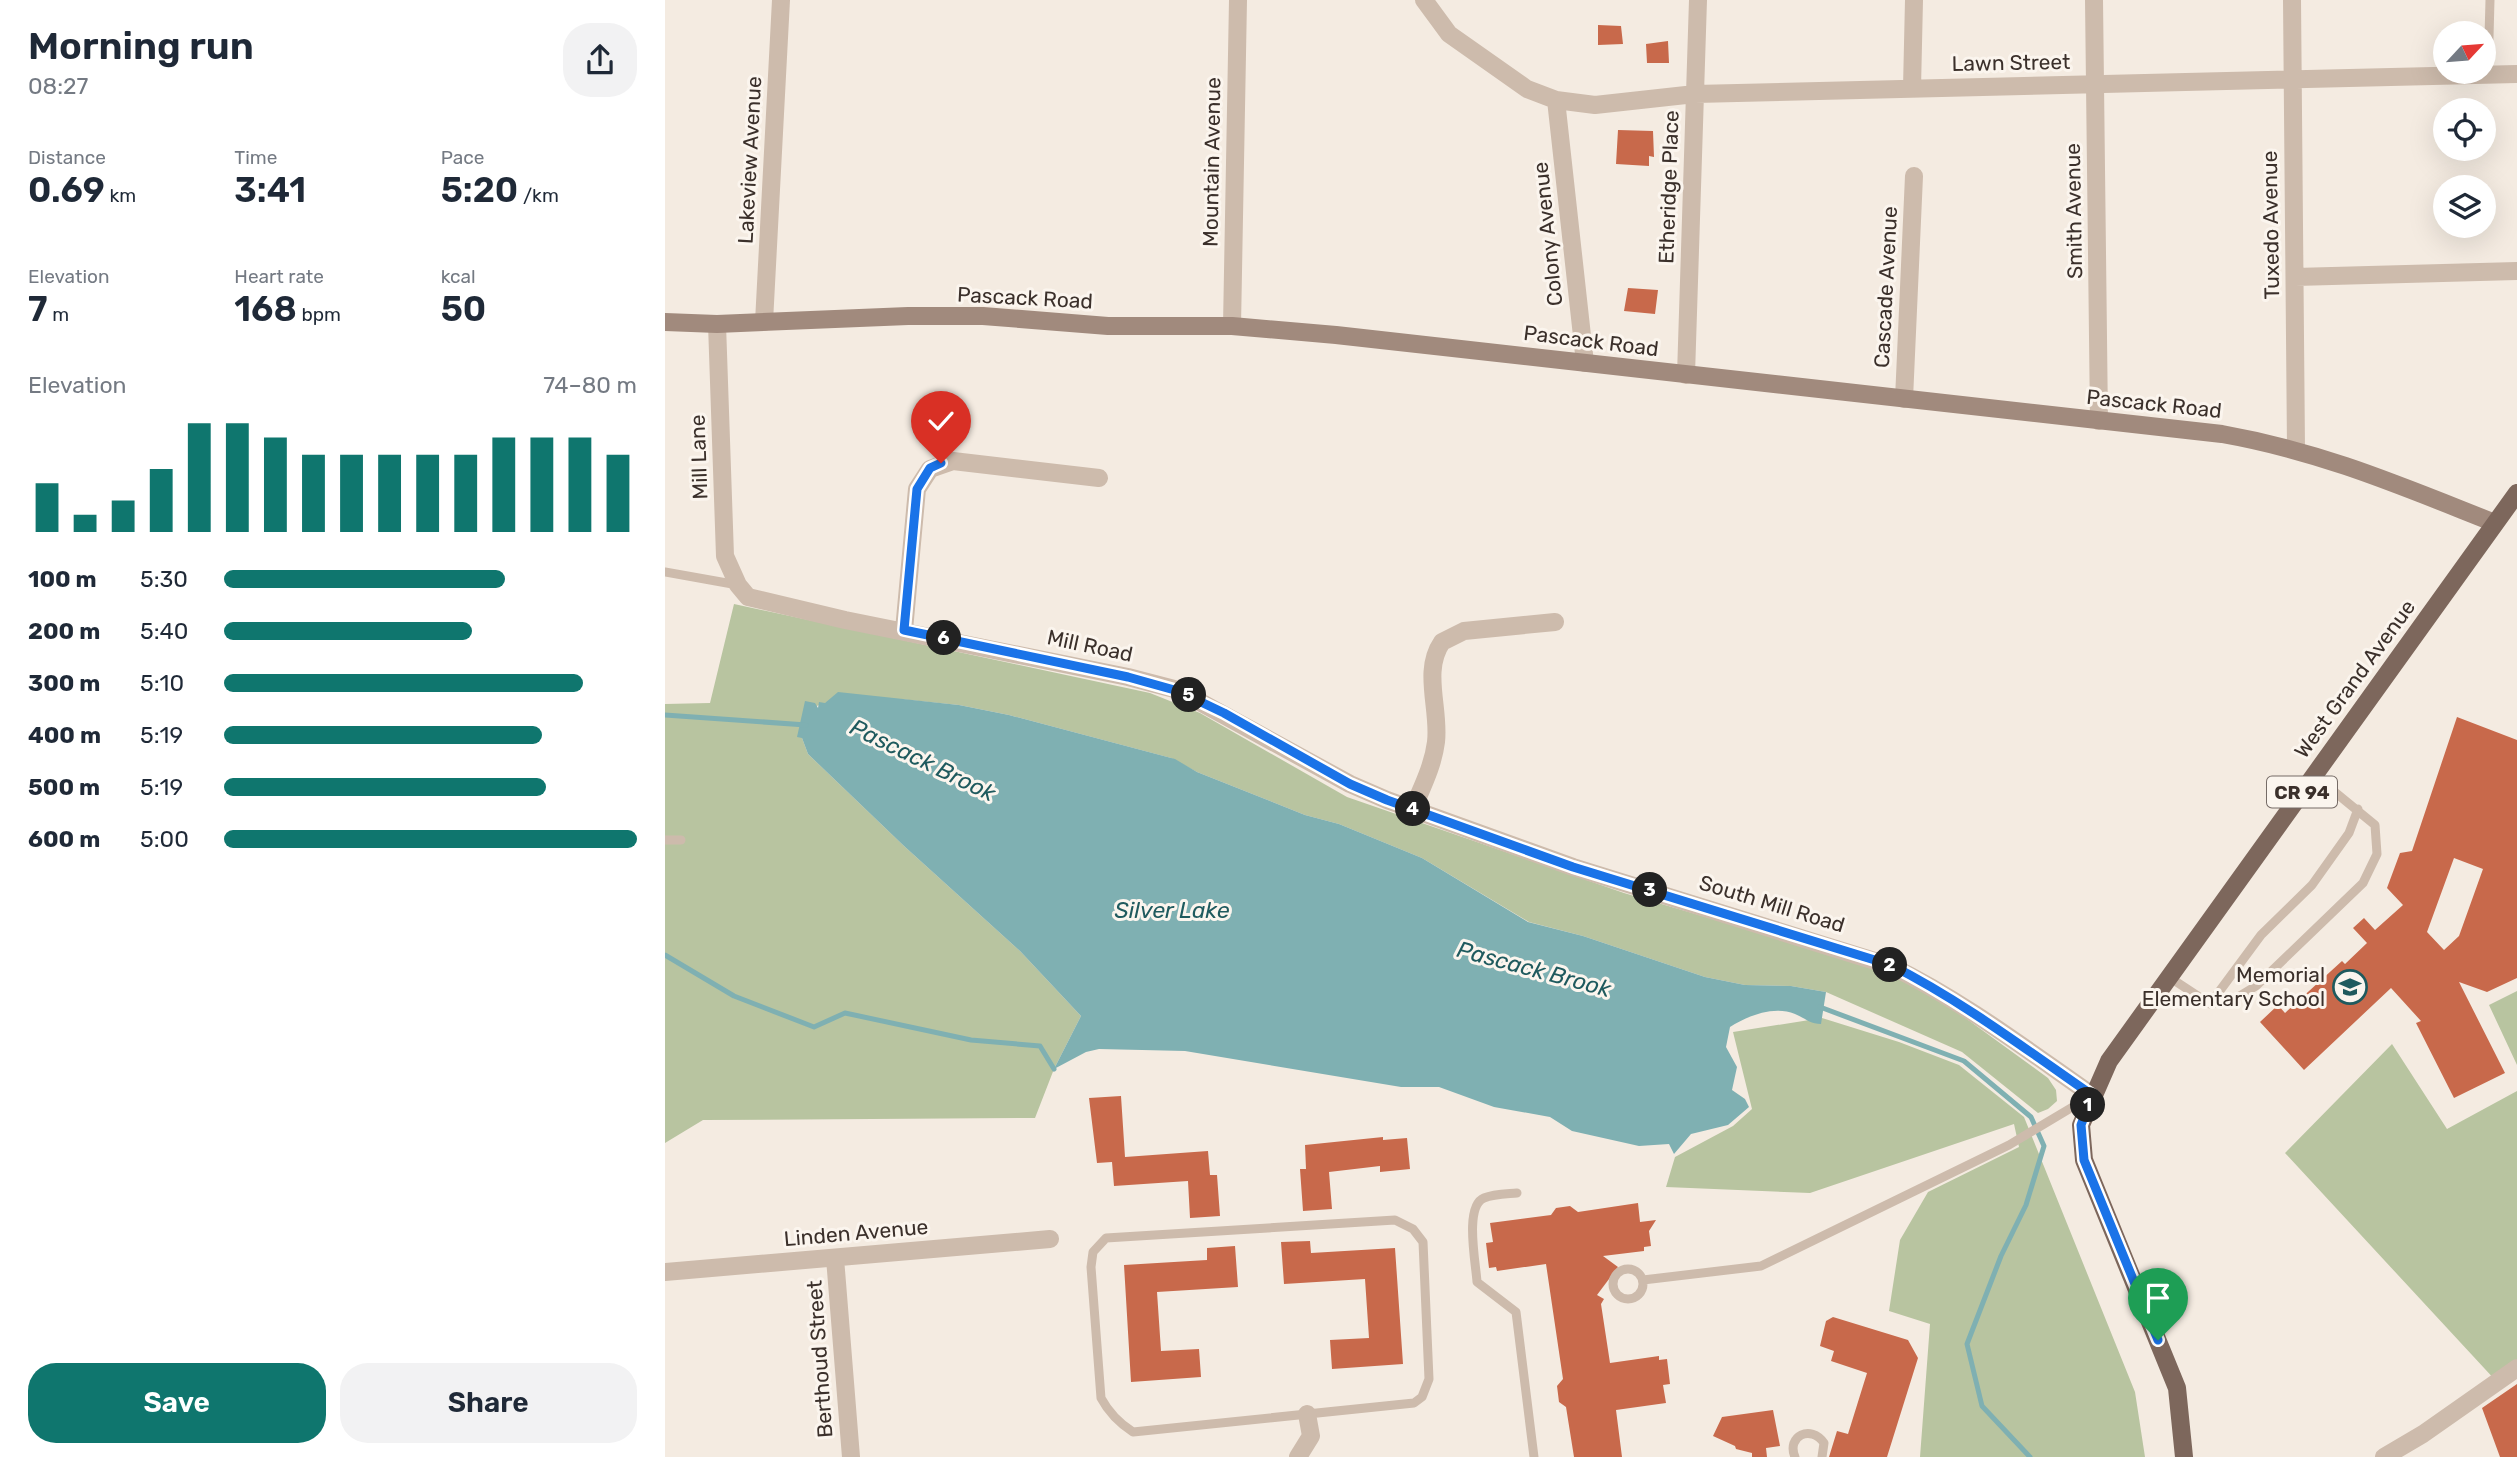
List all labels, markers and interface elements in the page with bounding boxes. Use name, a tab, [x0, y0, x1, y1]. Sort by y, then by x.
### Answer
north arrow	[2433, 21, 2495, 84]
map controls	[2433, 21, 2496, 238]
text: Morning run	[28, 23, 254, 69]
button: share	[563, 23, 637, 97]
street label: Lawn Street	[1951, 49, 2071, 76]
text: 08:27	[28, 72, 88, 100]
street label: Lakeview Avenue	[733, 76, 766, 244]
street label: Mountain Avenue	[1198, 77, 1225, 247]
button: locate	[2433, 98, 2496, 161]
street label: Etheridge Place	[1653, 110, 1684, 264]
street label: Smith Avenue	[2060, 143, 2087, 279]
text: Distance	[28, 146, 106, 169]
text: Time	[234, 146, 277, 169]
text: Pace	[441, 146, 484, 169]
street label: Tuxedo Avenue	[2257, 151, 2284, 300]
street label: Colony Avenue	[1528, 161, 1568, 307]
text: 0.69	[28, 169, 105, 211]
text: 3:41	[234, 169, 306, 211]
text: 5:20	[441, 169, 518, 211]
button: layers	[2433, 175, 2496, 238]
text: km	[105, 184, 136, 207]
text: /km	[518, 184, 559, 207]
street label: Cascade Avenue	[1869, 205, 1902, 368]
text: Elevation	[28, 265, 109, 288]
text: Heart rate	[234, 265, 324, 288]
text: kcal	[441, 265, 476, 288]
street label: Pascack Road	[957, 281, 1094, 314]
text: 7	[28, 288, 48, 330]
text: 168	[234, 288, 297, 330]
text: 50	[441, 288, 486, 330]
text: m	[48, 303, 69, 326]
text: bpm	[297, 303, 341, 326]
street label: Pascack Road	[1522, 320, 1660, 361]
text: Elevation	[28, 371, 127, 399]
text: 74–80 m	[543, 371, 637, 399]
street label: Pascack Road	[2085, 384, 2223, 423]
pin	[911, 391, 971, 463]
icon: check	[922, 402, 960, 440]
street label: Mill Lane	[685, 414, 712, 500]
text: 100 m	[28, 565, 97, 593]
text: 5:30	[140, 565, 188, 593]
street label: West Grand Avenue	[2289, 595, 2420, 763]
text: 200 m	[28, 617, 100, 645]
text: 5:40	[140, 617, 188, 645]
pin: 6	[927, 620, 961, 656]
street label: Mill Road	[1045, 624, 1135, 667]
text: 6	[937, 626, 950, 649]
text: 300 m	[28, 669, 100, 697]
text: 5:10	[140, 669, 184, 697]
pin: 5	[1171, 678, 1207, 712]
text: 5	[1182, 683, 1195, 706]
water label: Pascack Brook	[846, 713, 1001, 808]
text: 400 m	[28, 721, 101, 749]
text: 5:19	[140, 721, 183, 749]
text: 500 m	[28, 773, 100, 801]
text: 5:19	[140, 773, 183, 801]
road number: CR 94	[2267, 776, 2337, 807]
pin: 4	[1395, 792, 1431, 826]
text: 4	[1406, 797, 1419, 820]
text: 600 m	[28, 825, 100, 853]
text: 5:00	[140, 825, 189, 853]
street label: South Mill Road	[1696, 870, 1848, 938]
pin: 3	[1633, 872, 1667, 908]
text: 3	[1643, 878, 1656, 901]
water label: Silver Lake	[1114, 896, 1230, 924]
water label: Pascack Brook	[1454, 935, 1615, 1003]
pin: 2	[1873, 948, 1907, 982]
text: 2	[1883, 953, 1896, 976]
place label: Memorial Elementary School	[2142, 962, 2325, 1011]
school or university icon: Memorial Elementary School	[2331, 968, 2369, 1006]
pin: 1	[2071, 1088, 2105, 1122]
text: 1	[2083, 1093, 2092, 1116]
street label: Linden Avenue	[783, 1214, 929, 1251]
pin	[2128, 1268, 2188, 1340]
street label: Berthoud Street	[802, 1279, 837, 1439]
icon: arrive	[2139, 1279, 2177, 1317]
button: Save	[28, 1363, 326, 1443]
button: Share	[340, 1363, 637, 1443]

